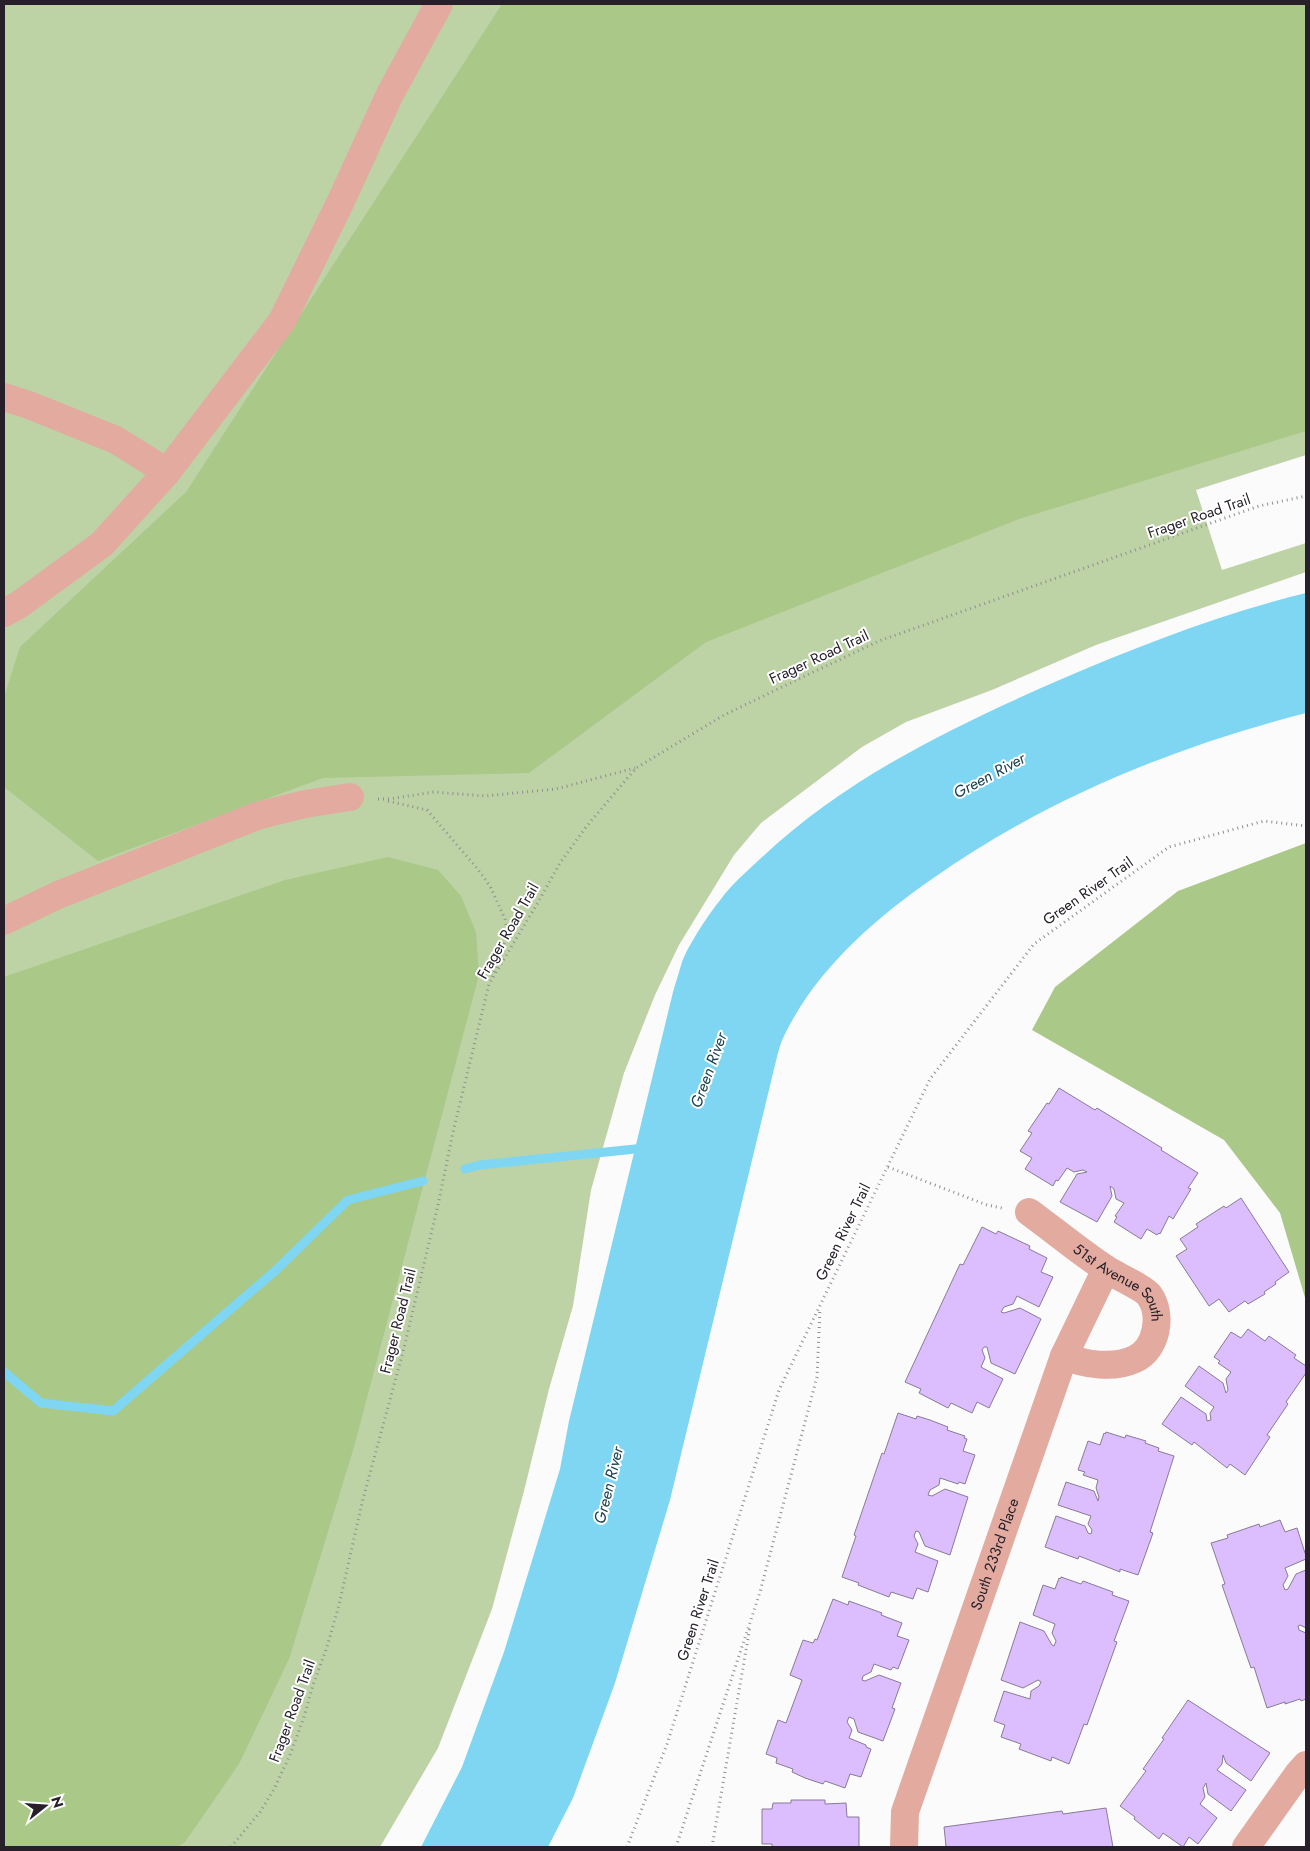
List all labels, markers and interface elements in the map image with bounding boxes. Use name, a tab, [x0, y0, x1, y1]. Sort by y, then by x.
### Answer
street label: Frager Road Trail	[1144, 488, 1254, 544]
street label: Frager Road Trail	[765, 624, 873, 690]
water label: Green River	[949, 746, 1031, 804]
street label: Green River Trail	[1038, 852, 1138, 930]
street label: Frager Road Trail	[472, 879, 544, 983]
water label: Green River	[684, 1028, 733, 1111]
street label: Green River Trail	[810, 1180, 876, 1284]
street label: 51st Avenue South	[1068, 1238, 1168, 1322]
street label: Frager Road Trail	[374, 1266, 422, 1376]
water label: Green River	[588, 1443, 630, 1526]
street label: South 233rd Place	[965, 1495, 1025, 1613]
street label: Green River Trail	[671, 1556, 725, 1664]
street label: Frager Road Trail	[263, 1657, 321, 1765]
north arrow	[20, 1781, 70, 1831]
text: N	[46, 1794, 69, 1810]

